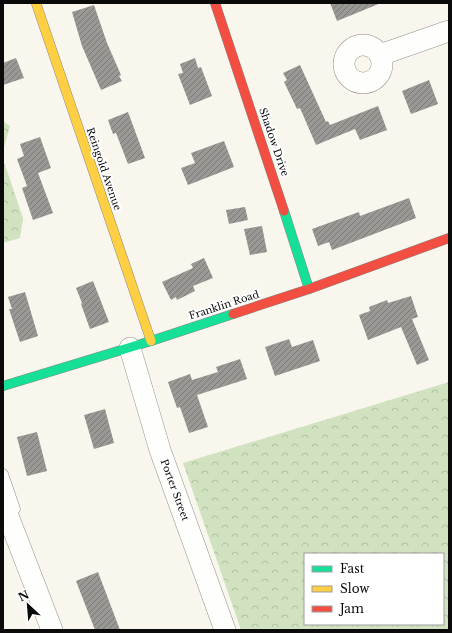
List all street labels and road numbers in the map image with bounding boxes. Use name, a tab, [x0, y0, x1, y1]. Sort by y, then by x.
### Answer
street label: Shadow Drive	[256, 106, 292, 178]
street label: Reingold Avenue	[84, 126, 124, 212]
street label: Franklin Road	[187, 287, 261, 322]
street label: Porter Street	[158, 457, 192, 523]

